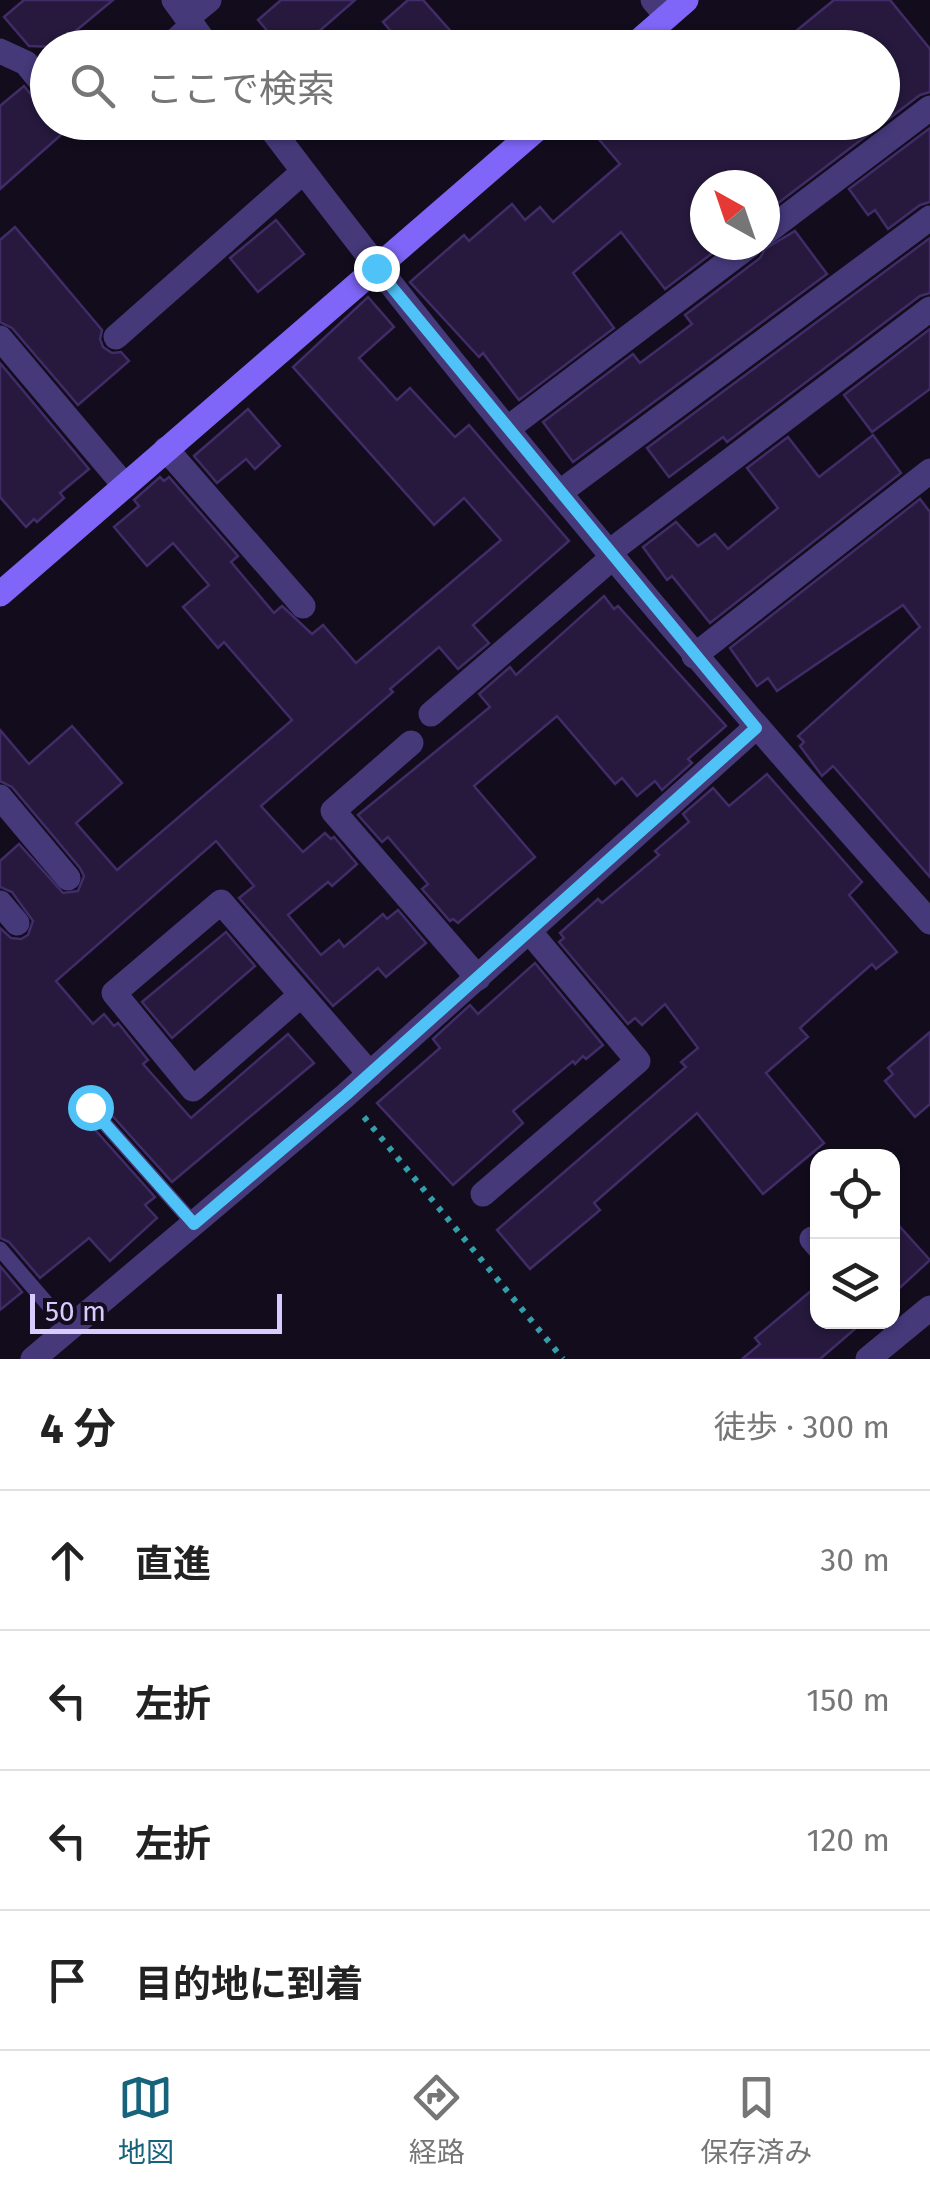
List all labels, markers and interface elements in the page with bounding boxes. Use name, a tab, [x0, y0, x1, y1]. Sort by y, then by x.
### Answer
search box	[30, 30, 900, 140]
icon: search	[65, 58, 120, 113]
text: ここで検索	[145, 66, 335, 112]
north arrow	[690, 170, 780, 260]
route end	[354, 246, 400, 292]
route start	[68, 1085, 114, 1131]
map controls	[810, 1149, 900, 1329]
button: locate	[810, 1149, 900, 1239]
button: layers	[810, 1239, 900, 1329]
scale bar	[30, 1289, 282, 1334]
text: 50 m	[45, 1295, 106, 1328]
text: 4 分	[40, 1404, 116, 1454]
text: 徒歩 · 300 m	[714, 1408, 890, 1446]
icon: ahead	[40, 1533, 95, 1588]
text: 直進	[135, 1541, 211, 1587]
text: 30 m	[820, 1541, 890, 1579]
icon: left	[40, 1673, 95, 1728]
text: 左折	[135, 1681, 211, 1727]
text: 150 m	[806, 1681, 890, 1719]
icon: left	[40, 1813, 95, 1868]
text: 左折	[135, 1821, 211, 1867]
text: 120 m	[807, 1821, 890, 1859]
icon: arrive	[40, 1953, 95, 2008]
text: 目的地に到着	[135, 1961, 363, 2007]
tab: 地図	[118, 2070, 174, 2170]
tab: 経路	[409, 2070, 465, 2170]
tab: 保存済み	[700, 2070, 812, 2170]

